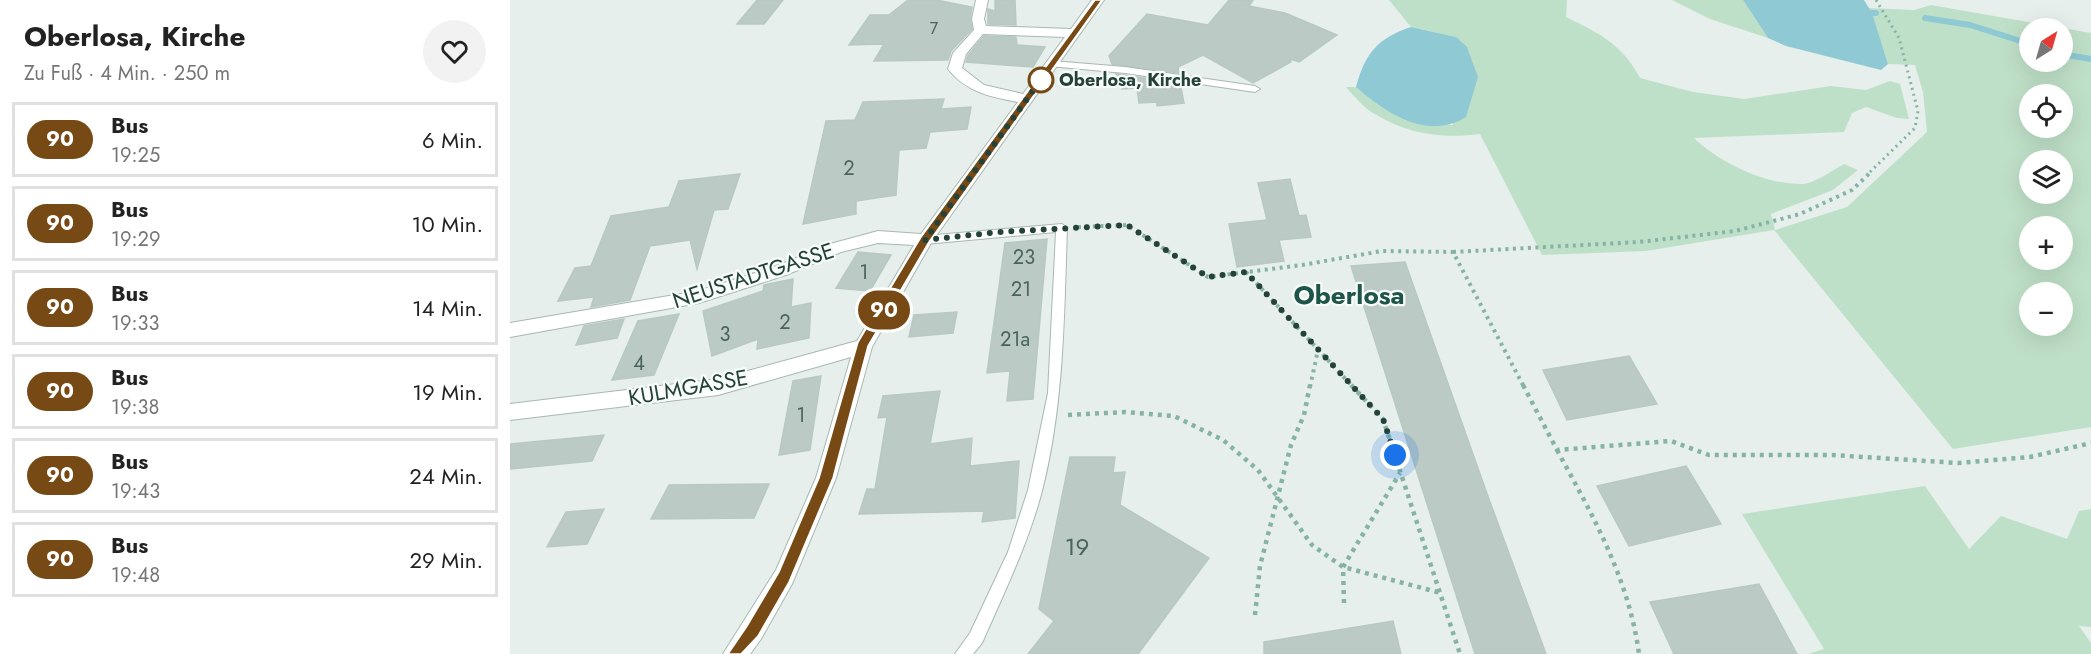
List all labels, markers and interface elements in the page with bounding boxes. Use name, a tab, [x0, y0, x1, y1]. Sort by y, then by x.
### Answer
text: Oberlosa, Kirche	[24, 16, 245, 57]
house number: 7	[930, 17, 939, 40]
north arrow	[2019, 18, 2073, 72]
map controls	[2019, 18, 2073, 336]
button: heart	[423, 20, 486, 83]
text: Zu Fuß · 4 Min. · 250 m	[24, 59, 230, 88]
marker: Oberlosa, Kirche	[1028, 67, 1054, 93]
place label: Oberlosa, Kirche	[1059, 67, 1201, 93]
button: locate	[2019, 84, 2073, 138]
text: Bus	[111, 109, 148, 141]
text: 90	[46, 124, 74, 154]
text: 6 Min.	[422, 124, 483, 156]
text: 19:25	[111, 141, 160, 170]
button: layers	[2019, 150, 2073, 204]
house number: 2	[843, 154, 855, 183]
text: Bus	[111, 193, 148, 225]
text: 90	[46, 208, 74, 238]
text: 10 Min.	[412, 208, 483, 240]
button: +	[2019, 216, 2073, 270]
text: 19:29	[111, 225, 160, 254]
street label: NEUSTADTGASSE	[668, 234, 838, 316]
house number: 23	[1013, 243, 1035, 272]
house number: 1	[860, 258, 869, 287]
house number: 21	[1011, 275, 1031, 304]
district label: Oberlosa	[1293, 276, 1405, 314]
text: Bus	[111, 277, 148, 309]
button: −	[2019, 282, 2073, 336]
line badge: 90	[857, 290, 911, 330]
text: 90	[46, 292, 74, 322]
text: 14 Min.	[412, 292, 483, 324]
text: 90	[870, 295, 898, 325]
house number: 2	[779, 308, 791, 337]
text: 19:33	[111, 309, 159, 338]
house number: 3	[720, 320, 731, 349]
house number: 21a	[1000, 325, 1030, 354]
house number: 4	[633, 349, 645, 378]
text: Bus	[111, 361, 148, 393]
street label: KULMGASSE	[626, 361, 750, 413]
text: 90	[46, 376, 74, 406]
text: 19 Min.	[412, 376, 483, 408]
text: 19:38	[111, 393, 159, 422]
house number: 1	[797, 401, 806, 430]
your location	[1380, 440, 1410, 470]
text: Bus	[111, 445, 148, 477]
text: 90	[46, 460, 74, 490]
text: 24 Min.	[409, 460, 483, 492]
text: 19:43	[111, 477, 160, 506]
text: Bus	[111, 529, 148, 561]
house number: 19	[1065, 529, 1089, 564]
text: 90	[46, 544, 74, 574]
text: 29 Min.	[410, 544, 483, 576]
text: 19:48	[111, 561, 160, 590]

